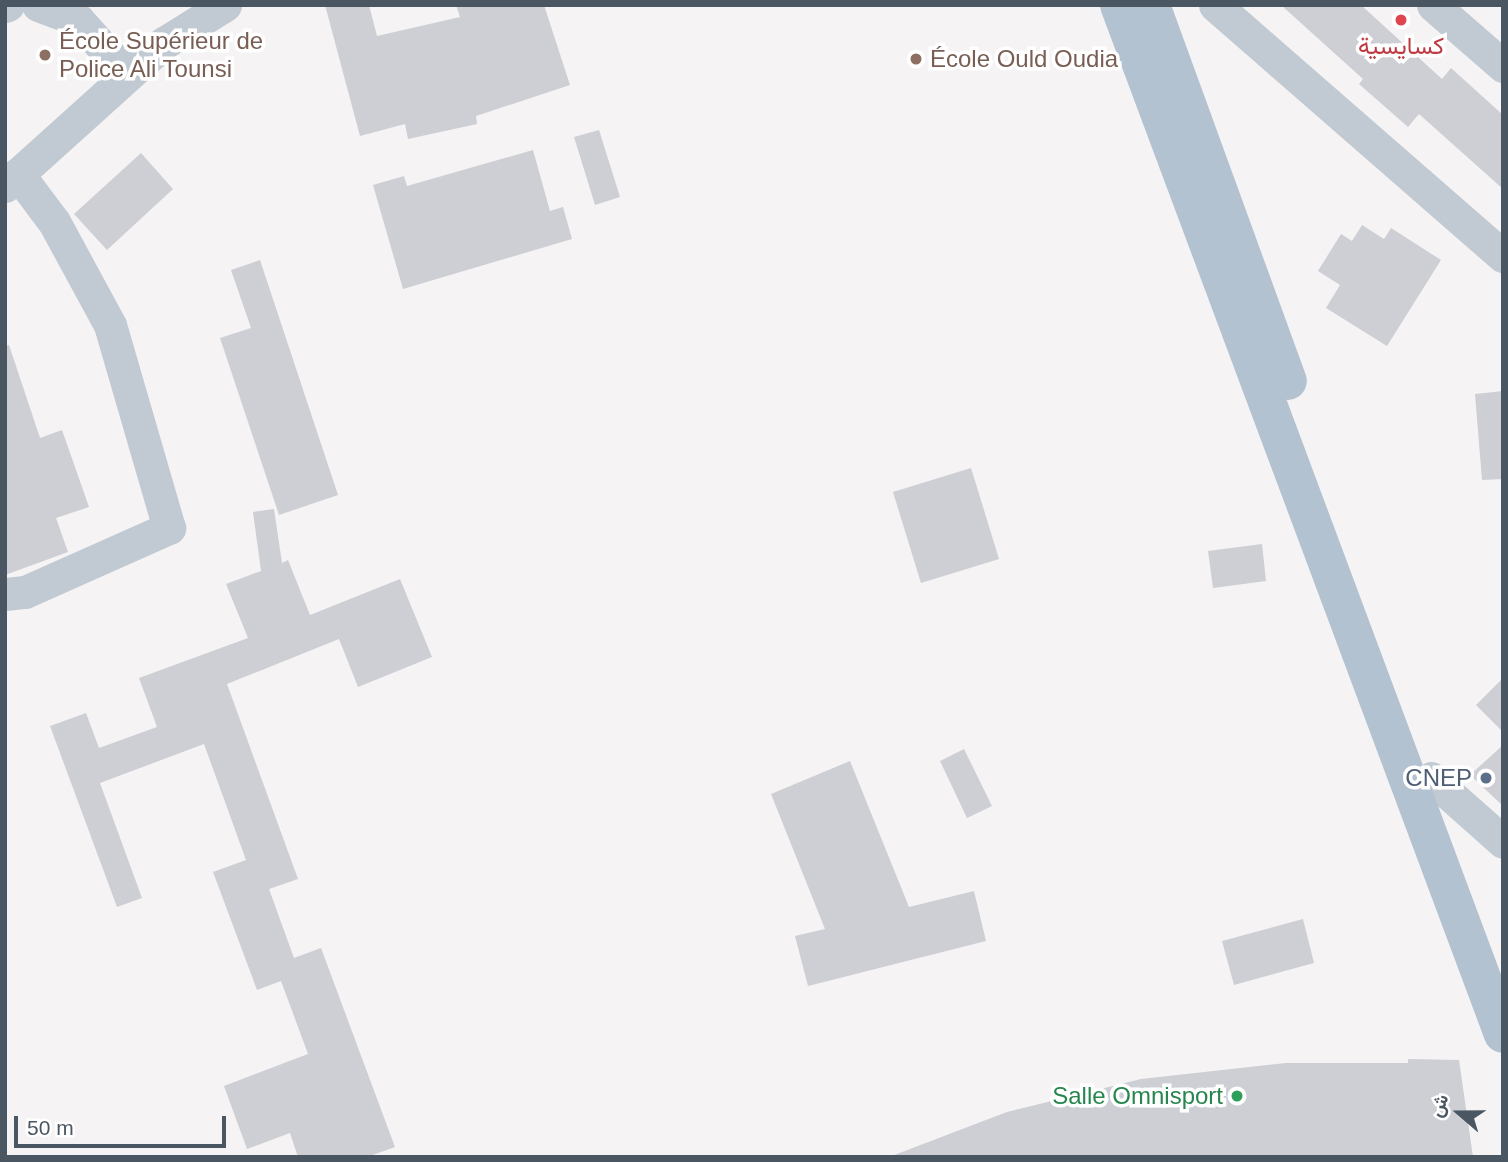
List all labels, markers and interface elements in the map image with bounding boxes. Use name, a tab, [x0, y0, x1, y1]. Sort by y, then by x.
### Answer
marker: كسايسية	[1393, 12, 1409, 28]
place label: École Supérieur de Police Ali Tounsi	[59, 27, 263, 83]
place label: كسايسية	[1358, 32, 1444, 60]
place label: École Ould Oudia	[930, 45, 1118, 73]
marker: École Supérieur de Police Ali Tounsi	[37, 47, 53, 63]
marker: École Ould Oudia	[908, 51, 924, 67]
place label: CNEP	[1405, 764, 1472, 792]
marker: CNEP	[1478, 770, 1494, 786]
north arrow	[1424, 1078, 1494, 1148]
place label: Salle Omnisport	[1052, 1082, 1223, 1110]
marker: Salle Omnisport	[1229, 1088, 1245, 1104]
text: ش	[1425, 1091, 1453, 1120]
scale bar	[18, 1102, 229, 1146]
text: 50 m	[27, 1116, 74, 1139]

